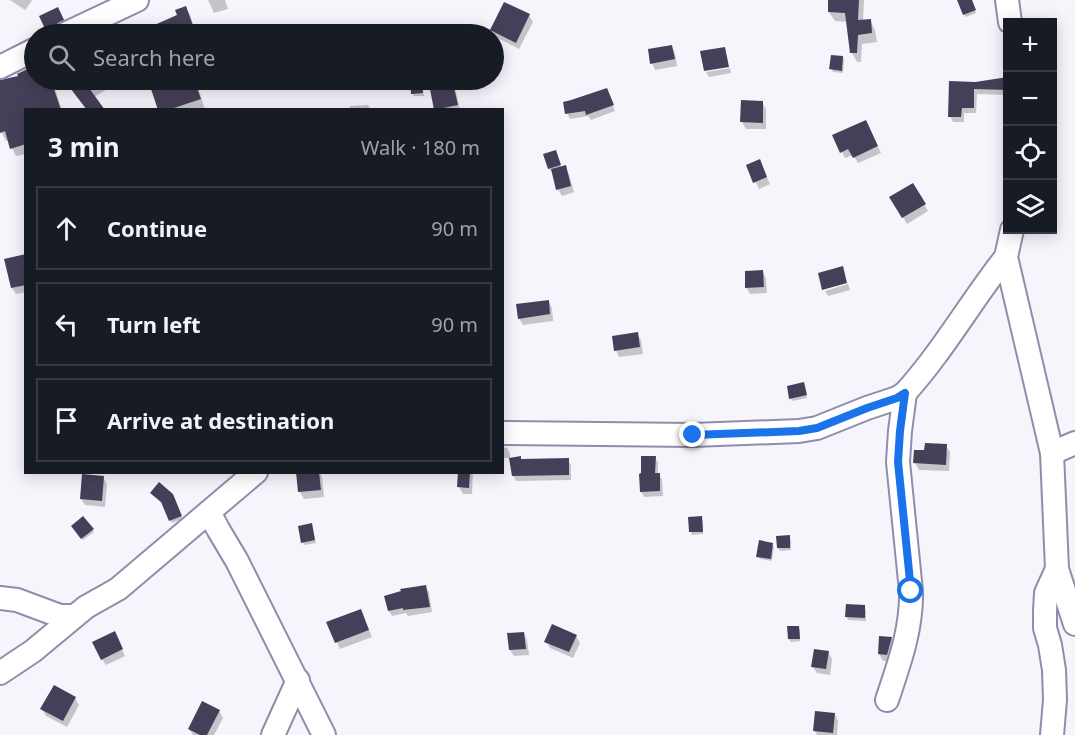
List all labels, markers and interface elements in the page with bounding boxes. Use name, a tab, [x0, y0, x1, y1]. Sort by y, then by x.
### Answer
map controls	[1003, 18, 1057, 234]
button: +	[1003, 18, 1057, 72]
search box	[24, 24, 504, 90]
icon: search	[45, 41, 78, 74]
text: Search here	[93, 42, 215, 72]
button: −	[1003, 72, 1057, 126]
button: locate	[1003, 126, 1057, 180]
text: 3 min	[48, 129, 120, 165]
text: Walk · 180 m	[361, 134, 480, 161]
button: layers	[1003, 180, 1057, 234]
icon: ahead	[50, 212, 83, 245]
text: Continue	[107, 213, 207, 243]
text: 90 m	[431, 215, 478, 242]
icon: left	[50, 308, 83, 341]
text: Turn left	[107, 309, 201, 339]
text: 90 m	[431, 311, 478, 338]
icon: arrive	[50, 404, 83, 437]
text: Arrive at destination	[107, 405, 334, 435]
route end	[679, 421, 705, 447]
route start	[897, 577, 923, 603]

